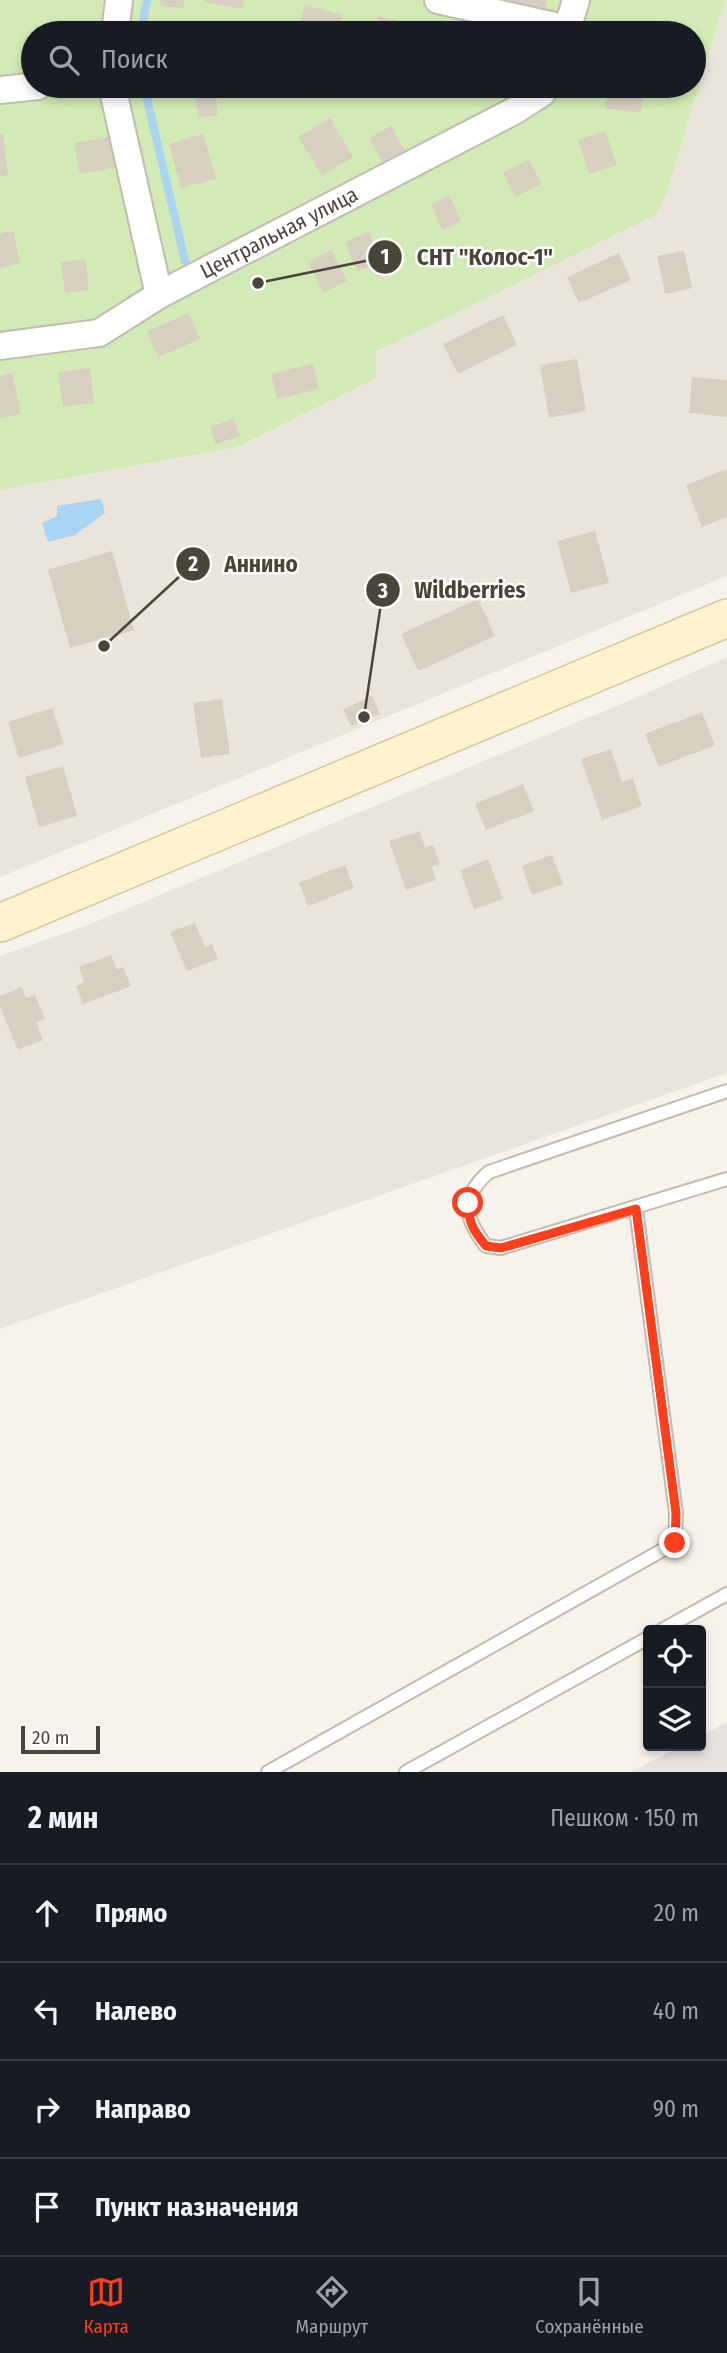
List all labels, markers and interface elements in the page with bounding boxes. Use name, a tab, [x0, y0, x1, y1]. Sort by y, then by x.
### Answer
search box	[21, 21, 706, 98]
icon: search	[45, 41, 83, 79]
text: Поиск	[101, 44, 168, 75]
street label: Центральная улица	[196, 181, 362, 284]
callout: СНТ "Колос-1"	[367, 235, 567, 279]
text: СНТ "Колос-1"	[417, 243, 553, 271]
text: 1	[381, 244, 389, 270]
callout: Аннино	[175, 542, 312, 586]
text: Аннино	[223, 550, 298, 578]
text: 2	[187, 551, 198, 577]
callout: Wildberries	[365, 568, 539, 612]
text: Wildberries	[414, 576, 526, 604]
text: 3	[377, 578, 388, 604]
route start	[452, 1187, 483, 1218]
route end	[659, 1527, 690, 1558]
map controls	[643, 1625, 706, 1751]
button: locate	[643, 1625, 706, 1688]
button: layers	[643, 1688, 706, 1751]
scale bar	[21, 1723, 100, 1755]
text: 20 m	[32, 1726, 69, 1749]
text: 2 мин	[28, 1800, 99, 1836]
text: Пешком · 150 m	[550, 1804, 699, 1832]
icon: ahead	[28, 1894, 66, 1932]
text: Прямо	[95, 1898, 167, 1929]
text: 20 m	[654, 1899, 699, 1927]
icon: left	[28, 1992, 66, 2030]
text: Налево	[95, 1996, 177, 2027]
text: 40 m	[653, 1997, 699, 2025]
icon: right	[28, 2090, 66, 2128]
text: Направо	[95, 2094, 191, 2125]
text: 90 m	[653, 2095, 699, 2123]
icon: arrive	[28, 2188, 66, 2226]
text: Пункт назначения	[95, 2192, 299, 2223]
tab: Карта	[83, 2273, 129, 2338]
tab: Маршрут	[296, 2273, 368, 2338]
tab: Сохранённые	[535, 2273, 644, 2338]

